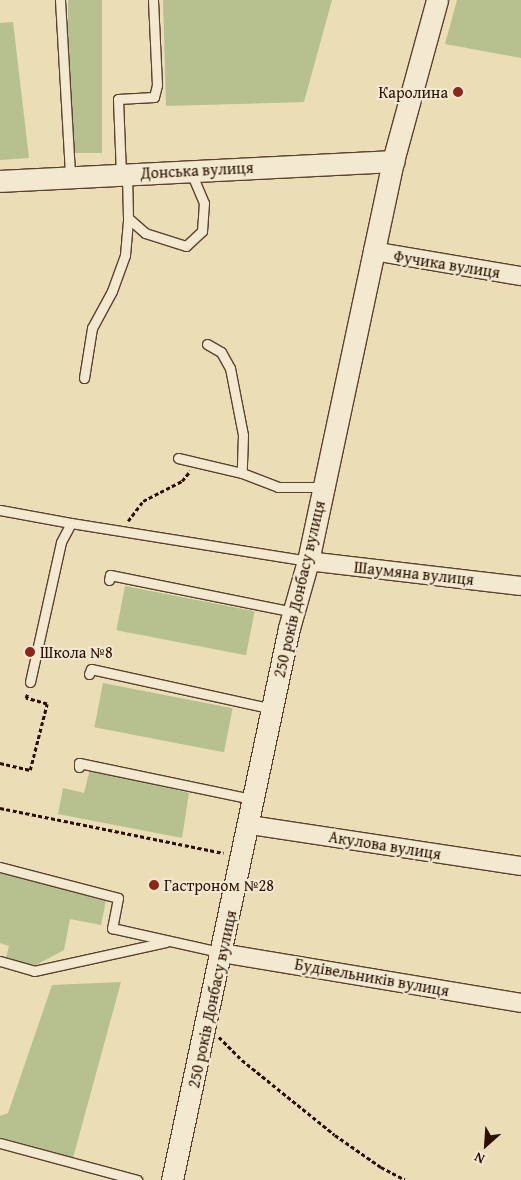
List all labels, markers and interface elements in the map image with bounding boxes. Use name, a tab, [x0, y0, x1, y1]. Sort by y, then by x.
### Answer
place label: Каролина	[379, 82, 448, 102]
marker: Каролина	[452, 86, 464, 98]
street label: Донська вулиця	[140, 157, 254, 183]
street label: Фучика вулиця	[392, 246, 502, 282]
street label: 250 років Донбасу вулиця	[269, 498, 329, 680]
street label: Шаумяна вулиця	[353, 557, 475, 589]
place label: Школа №8	[40, 642, 113, 662]
marker: Школа №8	[24, 646, 36, 658]
street label: Акулова вулиця	[327, 827, 443, 863]
place label: Гастроном №28	[164, 875, 274, 895]
marker: Гастроном №28	[148, 879, 160, 891]
street label: 250 років Донбасу вулиця	[184, 908, 240, 1090]
street label: Будівельників вулиця	[293, 954, 451, 1000]
north arrow	[461, 1120, 511, 1170]
text: N	[471, 1147, 488, 1170]

